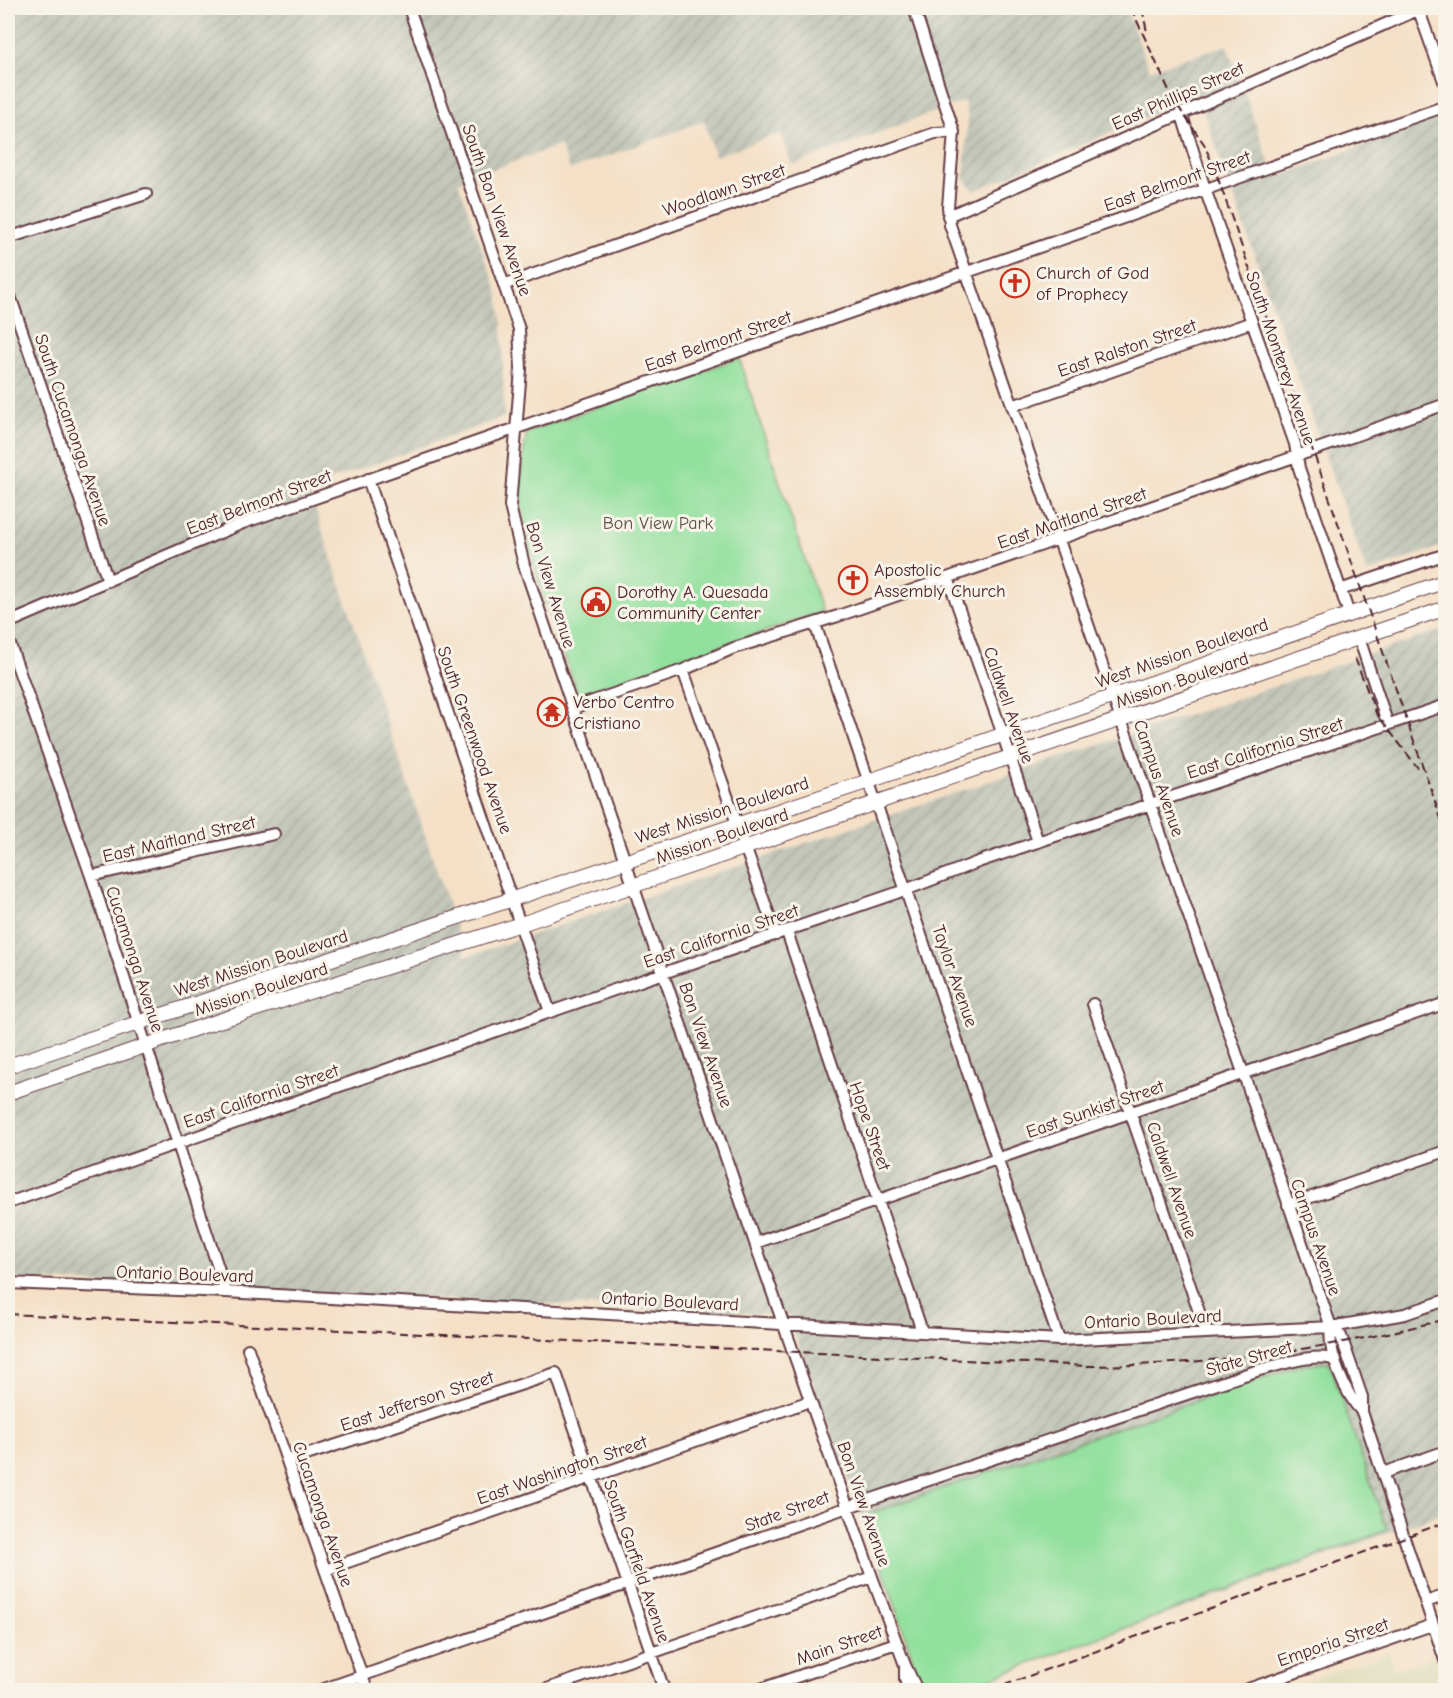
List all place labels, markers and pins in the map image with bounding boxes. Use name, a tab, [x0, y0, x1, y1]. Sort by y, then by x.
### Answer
place label: Church of God of Prophecy	[1036, 263, 1149, 305]
church icon: Church of God of Prophecy	[999, 267, 1031, 299]
place label: Apostolic Assembly Church	[874, 560, 1006, 602]
church icon: Apostolic Assembly Church	[837, 564, 869, 596]
place label: Dorothy A. Quesada Community Center	[617, 582, 769, 624]
public building icon: Dorothy A. Quesada Community Center	[580, 586, 612, 618]
place label: Verbo Centro Cristiano	[573, 692, 674, 734]
temple icon: Verbo Centro Cristiano	[536, 696, 568, 728]

